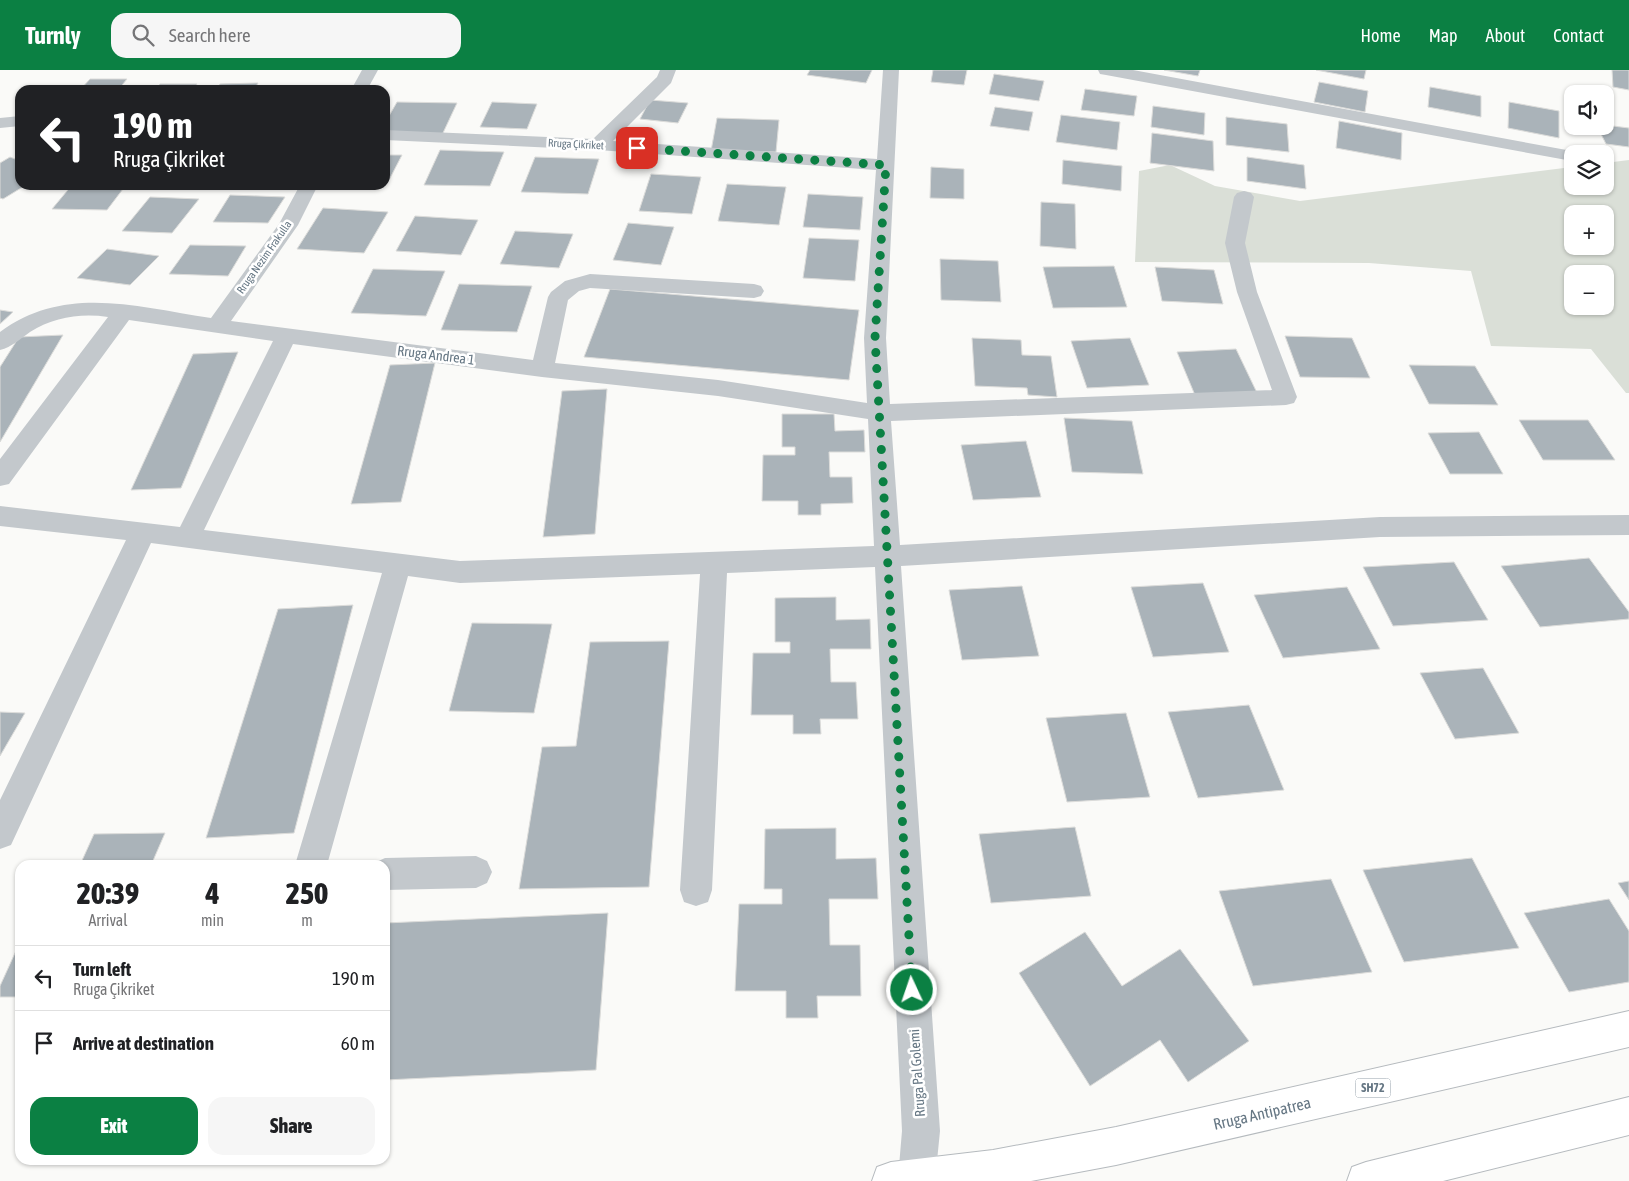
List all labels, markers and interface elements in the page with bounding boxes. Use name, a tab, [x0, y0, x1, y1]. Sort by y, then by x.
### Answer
search box	[111, 13, 461, 58]
icon: search	[129, 21, 157, 49]
text: Turnly	[25, 22, 81, 49]
text: Search here	[169, 24, 251, 46]
text: Home	[1361, 25, 1401, 46]
text: Map	[1429, 25, 1458, 46]
text: About	[1486, 25, 1525, 46]
text: Contact	[1553, 25, 1604, 46]
map controls	[1564, 85, 1614, 315]
button: sound	[1564, 85, 1614, 135]
icon: left	[30, 105, 95, 170]
text: 190 m	[113, 105, 192, 145]
pin	[616, 127, 658, 169]
icon: arrive	[623, 134, 651, 162]
street label: Rruga Çikriket	[548, 137, 604, 151]
button: layers	[1564, 145, 1614, 195]
text: Rruga Çikriket	[113, 146, 225, 172]
button: +	[1564, 205, 1614, 255]
street label: Rruga Nezim Frakulla	[234, 218, 294, 296]
button: −	[1564, 265, 1614, 315]
street label: Rruga Andrea 1	[396, 342, 476, 368]
text: 20:39	[77, 876, 139, 910]
text: 4	[205, 876, 220, 910]
text: 250	[286, 876, 328, 910]
text: Arrival	[88, 911, 128, 929]
text: min	[201, 911, 224, 929]
text: m	[301, 911, 313, 929]
text: Turn left	[73, 958, 131, 980]
position arrow	[885, 963, 937, 1015]
icon: left	[30, 964, 58, 992]
text: 190 m	[332, 967, 375, 989]
text: Rruga Çikriket	[73, 980, 155, 998]
icon: arrive	[30, 1029, 58, 1057]
street label: Rruga Pal Golemi	[906, 1029, 928, 1117]
text: Arrive at destination	[73, 1032, 214, 1054]
text: 60 m	[341, 1032, 375, 1054]
road number: SH72	[1356, 1078, 1390, 1098]
street label: Rruga Antipatrea	[1211, 1093, 1313, 1134]
button: Exit	[30, 1097, 198, 1155]
button: Share	[208, 1097, 375, 1155]

